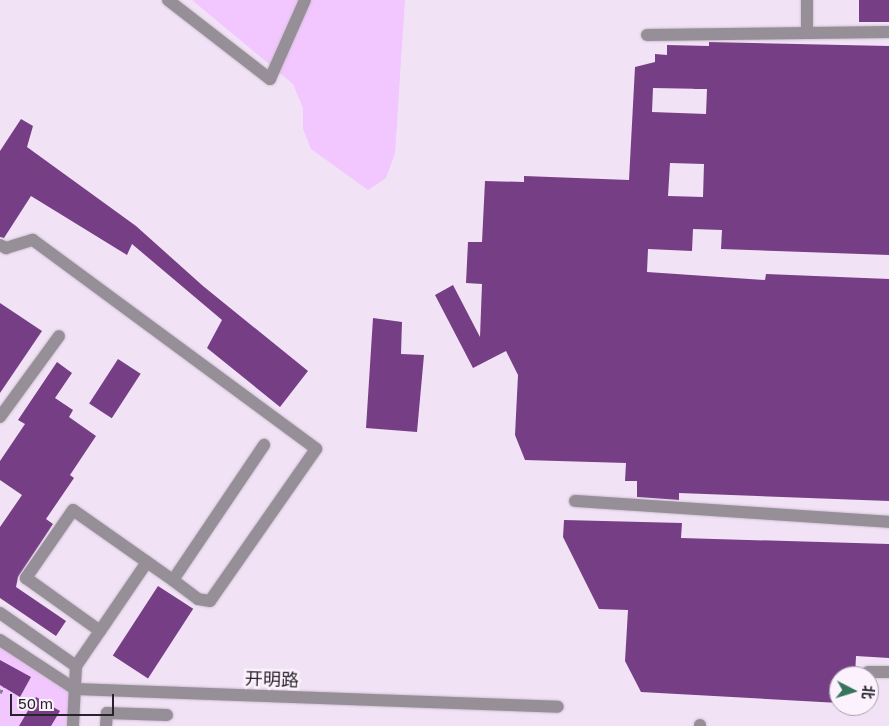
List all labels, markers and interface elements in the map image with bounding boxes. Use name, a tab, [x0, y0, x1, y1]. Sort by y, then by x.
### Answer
north arrow	[829, 666, 879, 716]
street label: 开明路	[245, 667, 299, 691]
scale bar	[12, 684, 116, 716]
text: 北	[859, 685, 878, 700]
text: 50 m	[18, 694, 53, 712]

